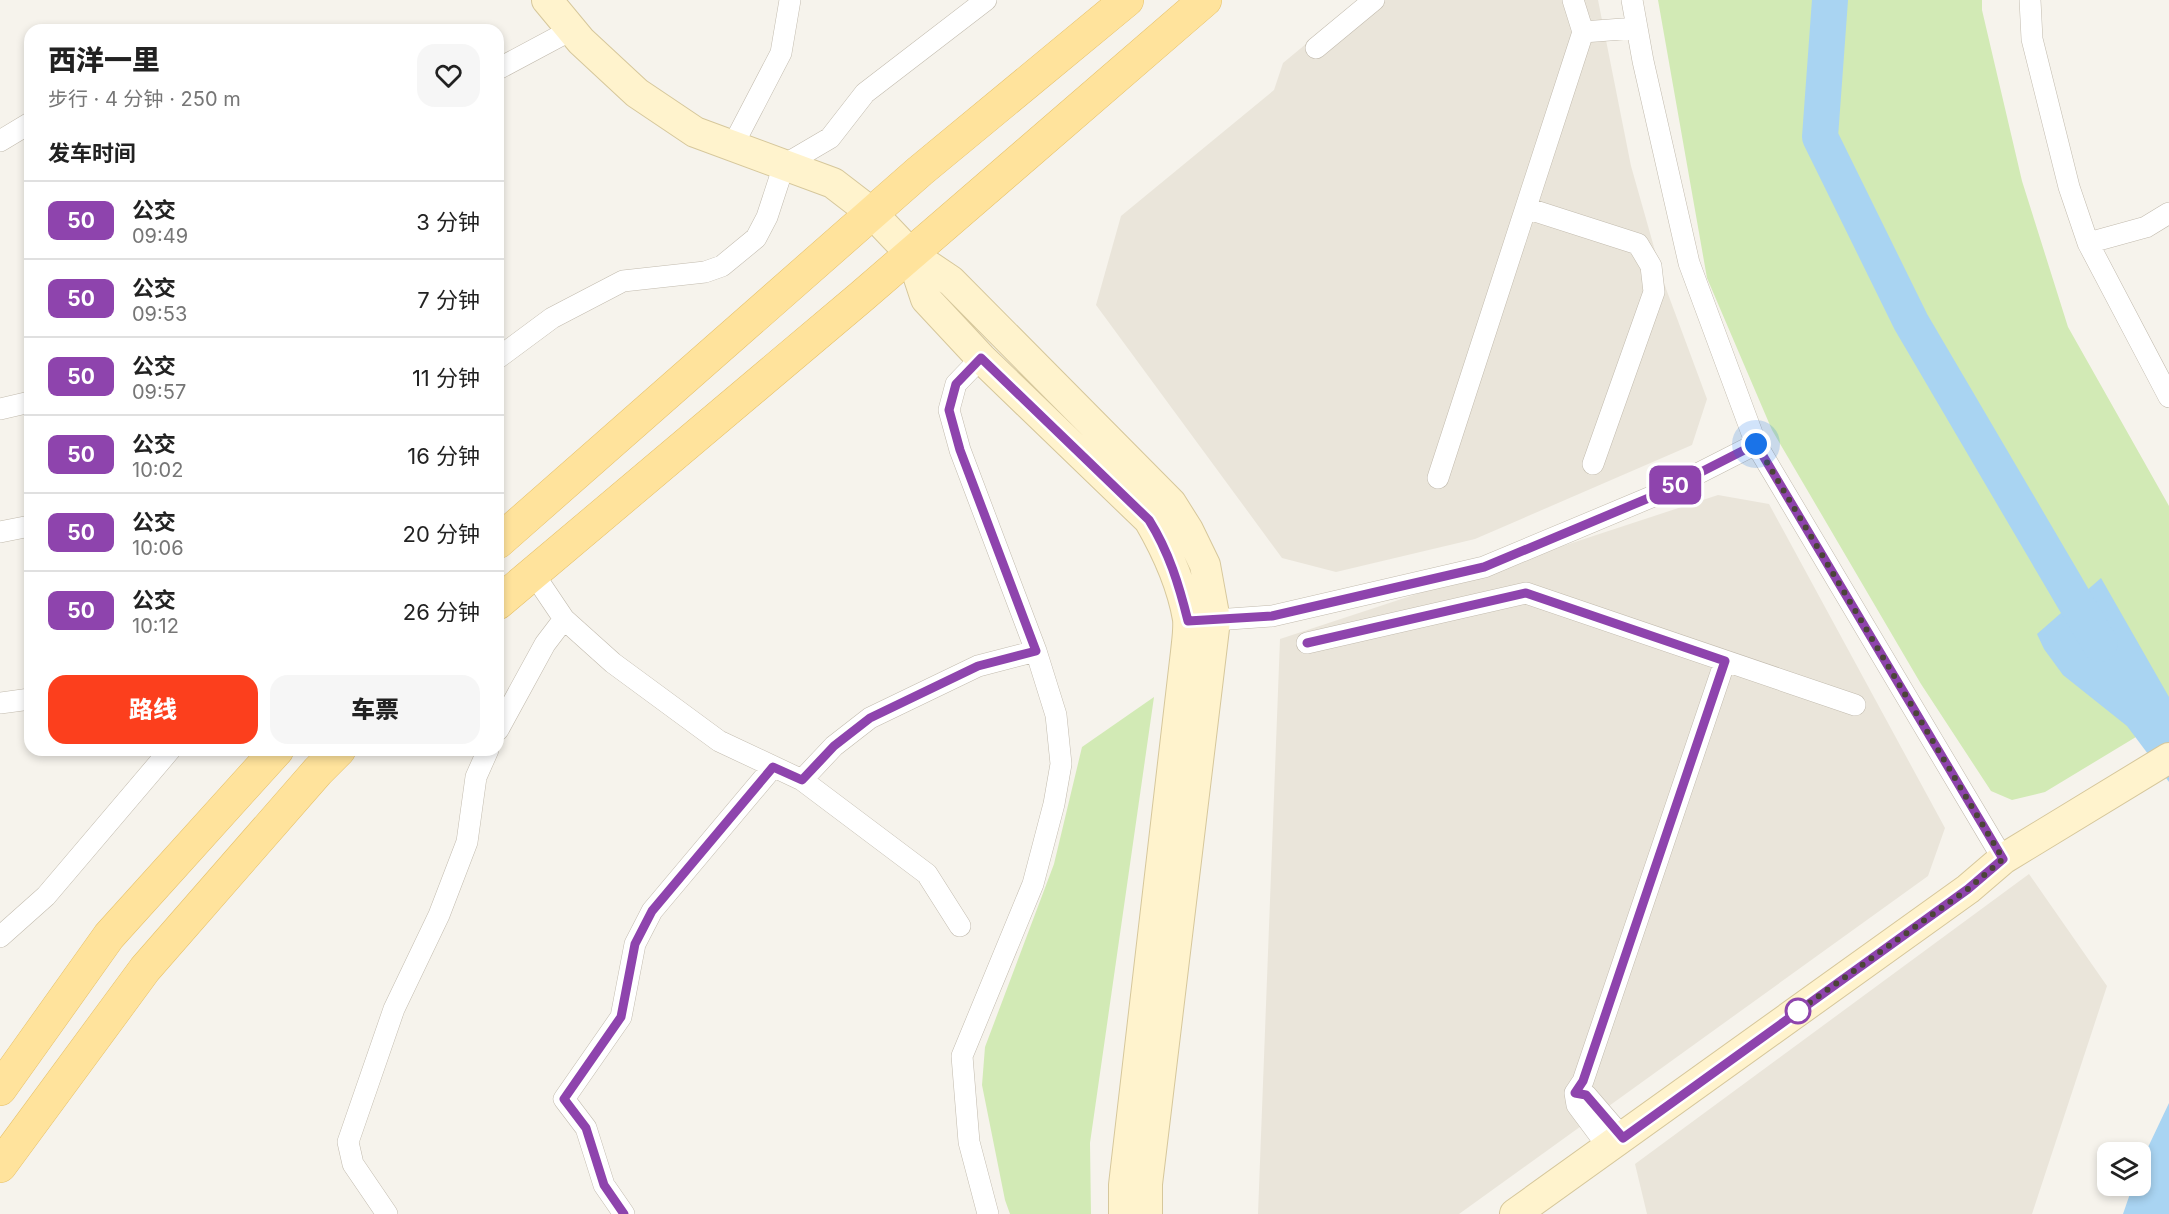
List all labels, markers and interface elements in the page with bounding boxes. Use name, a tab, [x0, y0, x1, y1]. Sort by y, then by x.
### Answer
text: 西洋一里	[48, 43, 160, 77]
button: heart	[417, 44, 480, 107]
text: 步行 · 4 分钟 · 250 m	[48, 87, 241, 111]
text: 发车时间	[48, 140, 136, 166]
text: 公交	[132, 197, 176, 223]
text: 50	[67, 208, 95, 233]
text: 3 分钟	[416, 209, 480, 235]
text: 09:49	[132, 224, 188, 248]
text: 公交	[132, 275, 176, 301]
text: 50	[67, 286, 95, 311]
text: 7 分钟	[417, 287, 480, 313]
text: 09:53	[132, 302, 187, 326]
text: 公交	[132, 353, 176, 379]
text: 50	[67, 364, 95, 389]
text: 11 分钟	[412, 365, 480, 391]
text: 09:57	[132, 380, 186, 404]
your location	[1741, 429, 1771, 459]
text: 公交	[132, 431, 176, 457]
text: 50	[67, 442, 95, 467]
text: 16 分钟	[407, 443, 480, 469]
text: 10:02	[132, 458, 183, 482]
line badge: 50	[1648, 466, 1702, 504]
text: 50	[1661, 473, 1689, 498]
text: 公交	[132, 509, 176, 535]
text: 50	[67, 520, 95, 545]
text: 20 分钟	[403, 521, 480, 547]
text: 10:06	[132, 536, 184, 560]
text: 公交	[132, 587, 176, 613]
text: 50	[67, 598, 95, 623]
text: 26 分钟	[403, 599, 480, 625]
text: 10:12	[132, 614, 179, 638]
button: 路线	[48, 675, 258, 744]
button: 车票	[270, 675, 480, 744]
unlabelled marker	[1785, 998, 1811, 1024]
map controls	[2097, 1142, 2151, 1196]
button: layers	[2097, 1142, 2151, 1196]

